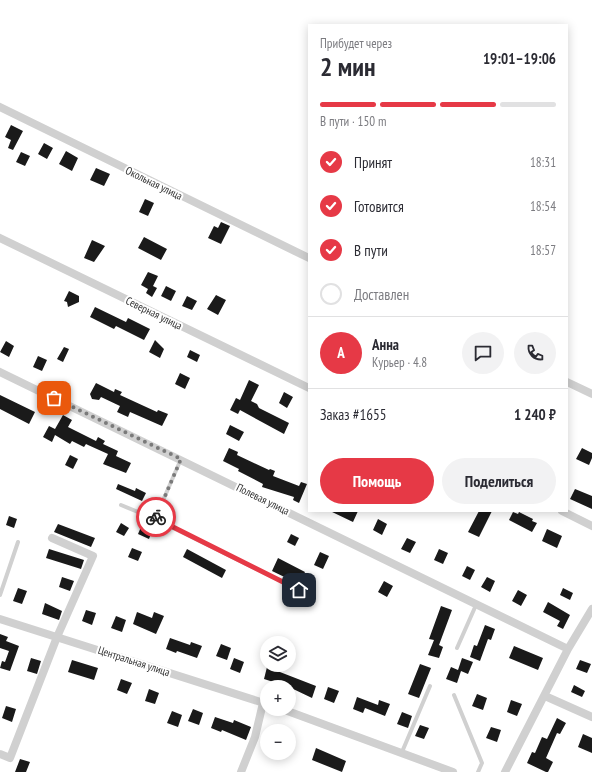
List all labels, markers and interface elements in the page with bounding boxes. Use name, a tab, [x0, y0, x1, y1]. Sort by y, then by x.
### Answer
text: Прибудет через	[320, 35, 392, 52]
text: 19:01–19:06	[483, 49, 556, 68]
text: 2 мин	[320, 50, 375, 83]
text: В пути · 150 m	[320, 113, 386, 130]
icon: check	[320, 151, 342, 173]
text: Принят	[354, 153, 392, 172]
text: 18:31	[530, 154, 556, 171]
street label: Окольная улица	[123, 163, 185, 203]
icon: check	[320, 195, 342, 217]
text: Готовится	[354, 197, 404, 216]
text: 18:54	[530, 198, 556, 215]
icon: check	[320, 239, 342, 261]
text: В пути	[354, 241, 388, 260]
text: 18:57	[530, 242, 556, 259]
text: Доставлен	[354, 285, 409, 304]
street label: Северная улица	[123, 293, 185, 333]
button: chat	[462, 332, 504, 374]
button: phone	[514, 332, 556, 374]
text: Анна	[372, 335, 399, 354]
text: А	[337, 343, 345, 362]
text: Курьер · 4.8	[372, 354, 427, 371]
pin	[37, 381, 71, 415]
icon: bag	[43, 387, 65, 409]
text: Заказ #1655	[320, 405, 387, 424]
text: 1 240 ₽	[514, 405, 556, 424]
button: Помощь	[320, 458, 434, 504]
button: Поделиться	[442, 458, 556, 504]
street label: Полевая улица	[234, 480, 292, 518]
courier	[136, 497, 176, 537]
icon: bike	[145, 506, 167, 528]
pin	[282, 573, 316, 607]
icon: home	[288, 579, 310, 601]
map controls	[260, 636, 296, 760]
button: layers	[260, 636, 296, 672]
street label: Центральная улица	[96, 643, 172, 679]
button: +	[260, 680, 296, 716]
button: −	[260, 724, 296, 760]

